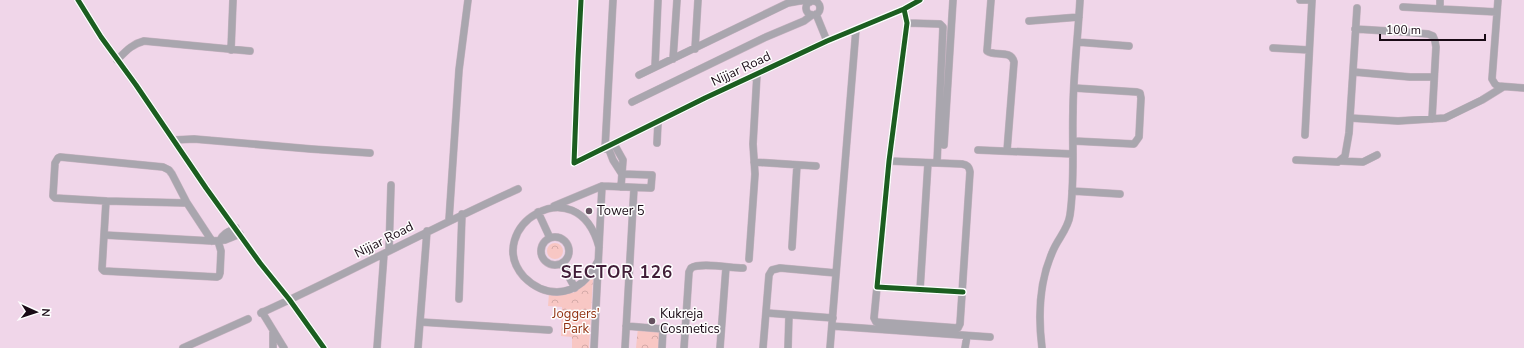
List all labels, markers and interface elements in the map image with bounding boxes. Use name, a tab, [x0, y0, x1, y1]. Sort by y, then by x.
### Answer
scale bar	[1380, 16, 1485, 42]
text: 100 m	[1386, 22, 1421, 38]
street label: Nijjar Road	[708, 47, 774, 91]
place label: Tower 5	[597, 202, 645, 220]
marker: Tower 5	[584, 206, 594, 216]
street label: Nijjar Road	[351, 217, 417, 263]
district label: SECTOR 126	[561, 261, 673, 284]
north arrow	[16, 292, 56, 332]
park label: Joggers' Park	[551, 305, 600, 338]
place label: Kukreja Cosmetics	[660, 305, 720, 338]
text: N	[38, 308, 53, 317]
marker: Kukreja Cosmetics	[647, 316, 657, 326]

